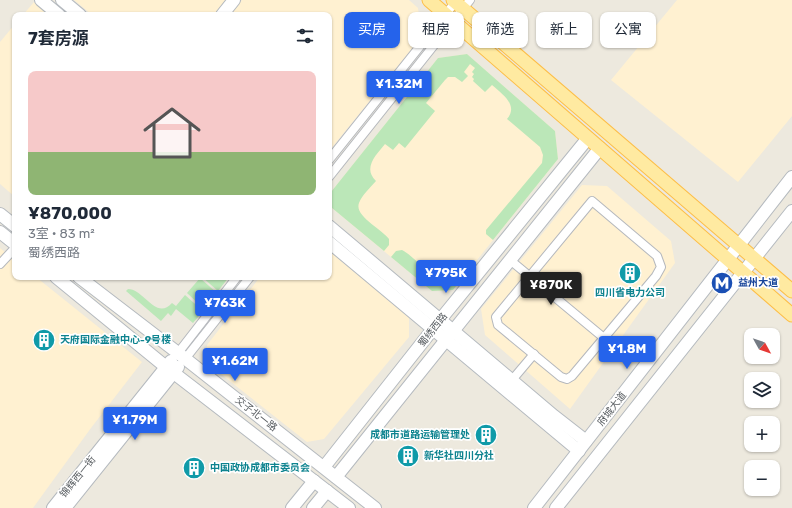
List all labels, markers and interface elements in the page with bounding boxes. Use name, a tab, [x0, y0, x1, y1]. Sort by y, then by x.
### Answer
chip: 买房	[344, 12, 400, 48]
chip: 租房	[408, 12, 464, 48]
chip: 筛选	[472, 12, 528, 48]
chip: 新上	[536, 12, 592, 48]
chip: 公寓	[600, 12, 656, 48]
icon: filters	[294, 25, 316, 47]
text: 7套房源	[28, 28, 89, 48]
pin: ¥1.32M	[366, 71, 432, 105]
text: ¥1.32M	[376, 76, 422, 91]
icon: home	[136, 97, 208, 169]
text: ¥870,000	[28, 203, 112, 223]
text: 3室 · 83 m²	[28, 226, 95, 241]
text: 蜀绣西路	[28, 245, 80, 260]
pin: ¥795K	[418, 260, 474, 294]
building icon: 四川省电力公司	[617, 260, 643, 286]
text: ¥795K	[425, 265, 467, 280]
metro station icon: 益州大道	[709, 270, 735, 296]
pin: ¥870K	[523, 272, 579, 306]
place label: 益州大道	[738, 276, 778, 289]
text: ¥870K	[530, 277, 572, 292]
place label: 四川省电力公司	[595, 287, 665, 299]
pin: ¥763K	[197, 290, 253, 324]
text: ¥763K	[204, 295, 246, 310]
street label: 蜀绣西路	[416, 311, 450, 349]
building icon: 天府国际金融中心-9号楼	[31, 327, 57, 353]
north arrow	[744, 328, 780, 364]
map controls	[744, 328, 780, 496]
place label: 天府国际金融中心-9号楼	[60, 334, 171, 346]
pin: ¥1.8M	[599, 336, 655, 370]
text: ¥1.8M	[608, 341, 646, 356]
pin: ¥1.62M	[202, 348, 268, 382]
text: ¥1.62M	[212, 353, 258, 368]
button: layers	[744, 372, 780, 408]
street label: 府城大道	[595, 390, 629, 428]
street label: 交子北一路	[233, 394, 279, 434]
pin: ¥1.79M	[102, 407, 168, 441]
text: ¥1.79M	[112, 412, 158, 427]
button: +	[744, 416, 780, 452]
building icon: 成都市道路运输管理处	[473, 422, 499, 448]
place label: 成都市道路运输管理处	[370, 428, 470, 441]
building icon: 新华社四川分社	[395, 443, 421, 469]
place label: 新华社四川分社	[424, 449, 494, 462]
street label: 锦辉西一街	[58, 454, 98, 500]
building icon: 中国政协成都市委员会	[181, 455, 207, 481]
button: −	[744, 460, 780, 496]
place label: 中国政协成都市委员会	[210, 461, 310, 474]

